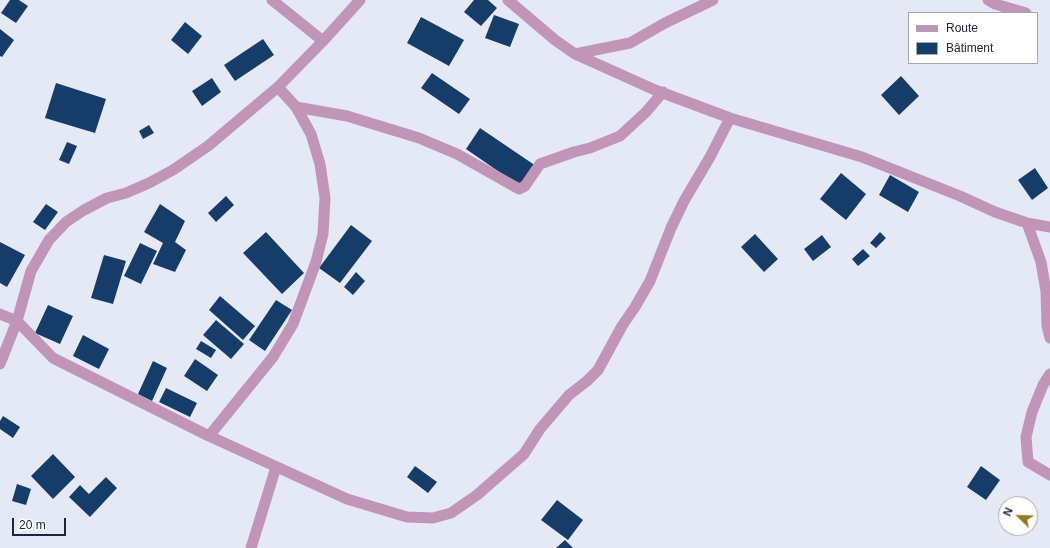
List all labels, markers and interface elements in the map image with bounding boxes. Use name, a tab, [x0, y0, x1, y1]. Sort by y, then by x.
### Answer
legend	[908, 12, 1038, 64]
text: Route	[946, 21, 978, 35]
text: Bâtiment	[946, 41, 993, 55]
north arrow	[998, 496, 1038, 536]
text: N	[1001, 506, 1015, 518]
scale bar	[14, 510, 68, 536]
text: 20 m	[19, 518, 46, 532]

